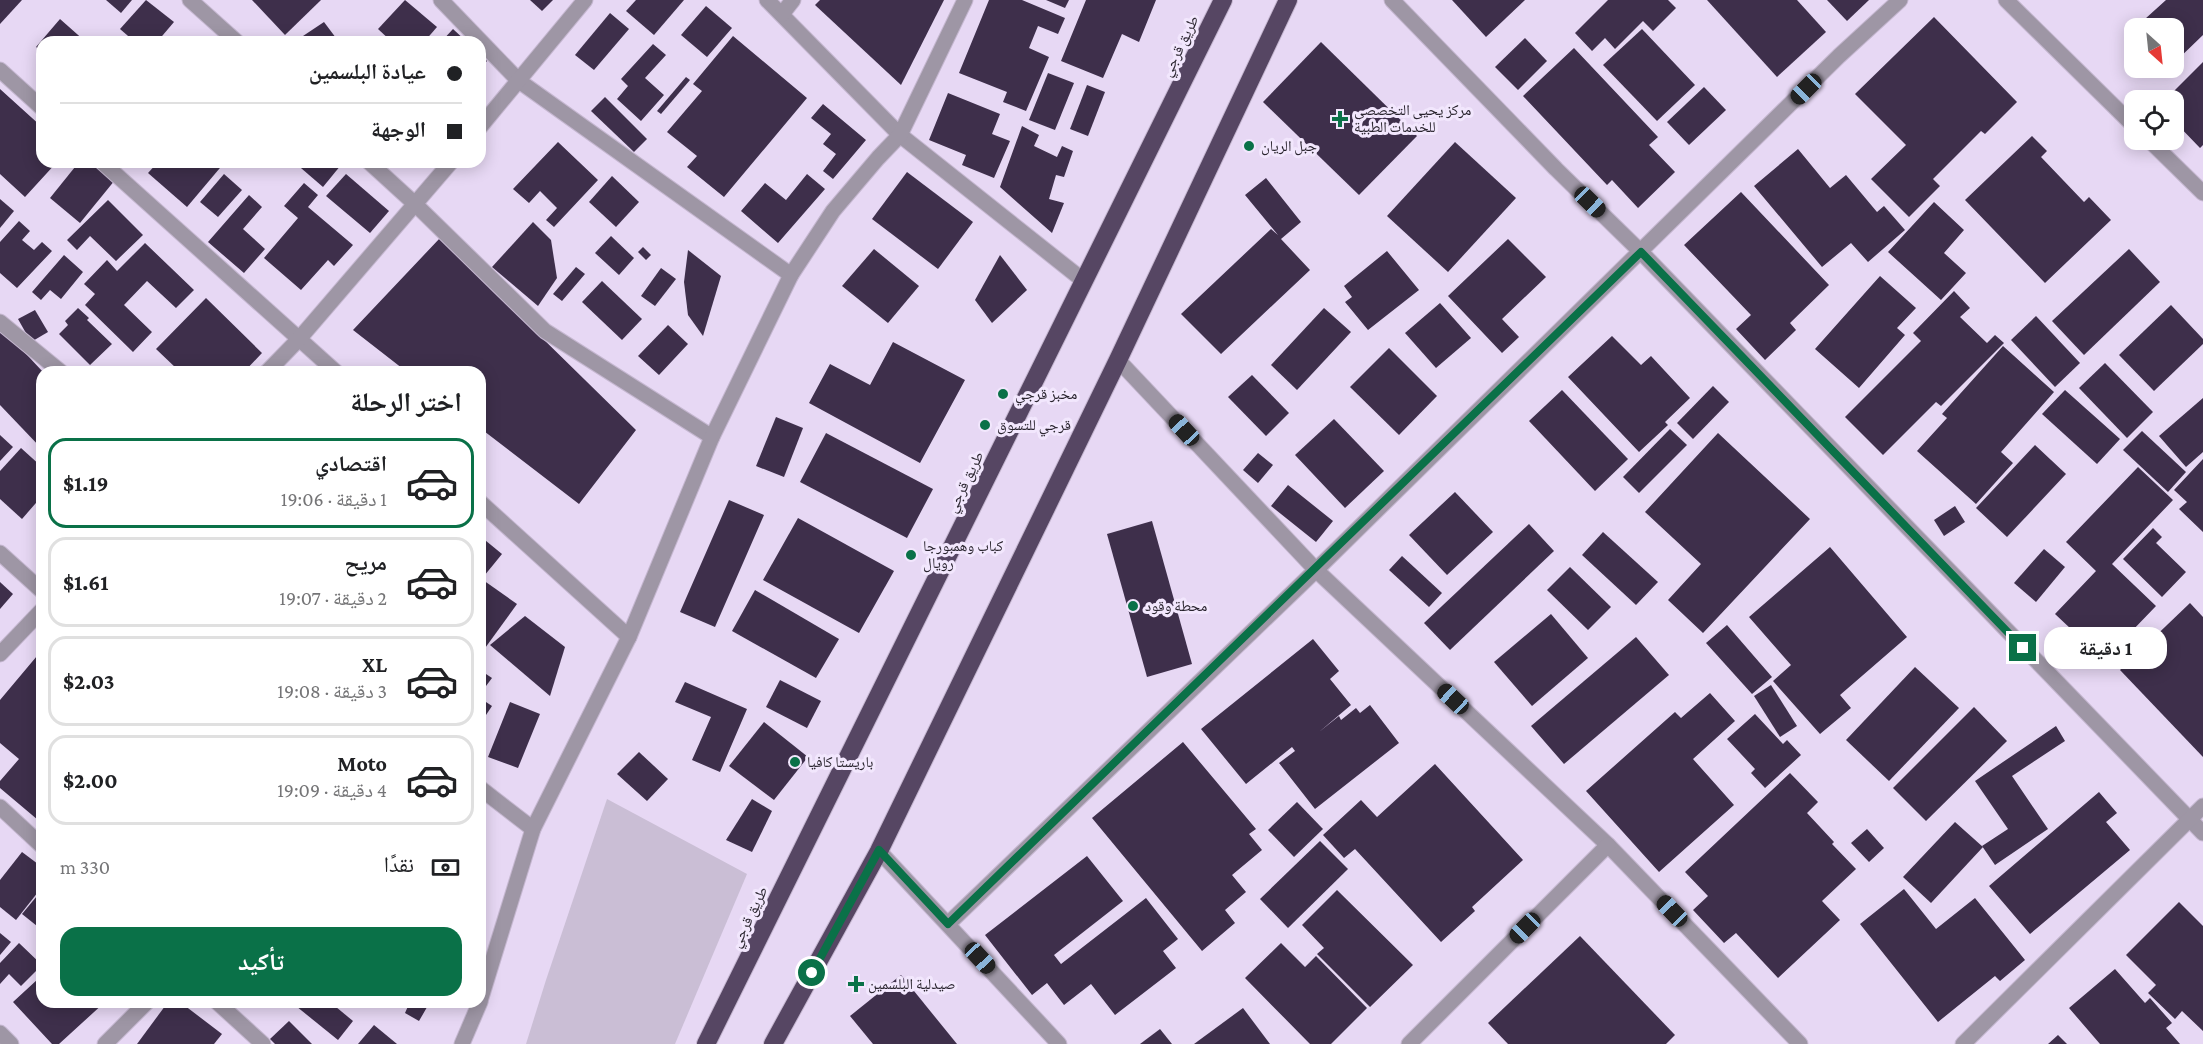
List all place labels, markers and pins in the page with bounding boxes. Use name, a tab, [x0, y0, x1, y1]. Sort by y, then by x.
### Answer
place label: مركز يحيى التخصصي للخدمات الطبية	[1354, 102, 1472, 135]
marker: مركز يحيى التخصصي للخدمات الطبية	[1331, 110, 1349, 128]
place label: جبل الريان	[1261, 138, 1318, 156]
marker: جبل الريان	[1242, 139, 1256, 153]
place label: مخبز قرجي	[1015, 386, 1077, 406]
marker: مخبز قرجي	[996, 387, 1010, 401]
place label: قرجي للتسوق	[997, 417, 1071, 437]
marker: قرجي للتسوق	[978, 418, 992, 432]
place label: كباب وهمبورجا رويال	[923, 538, 1003, 573]
marker: كباب وهمبورجا رويال	[904, 548, 918, 562]
place label: محطة وقود	[1145, 598, 1208, 615]
marker: محطة وقود	[1126, 599, 1140, 613]
place label: باريستا كافيا	[807, 754, 873, 771]
marker: باريستا كافيا	[788, 755, 802, 769]
place label: صيدلية البلسمين	[868, 976, 956, 994]
marker: صيدلية البلسمين	[849, 977, 863, 991]

